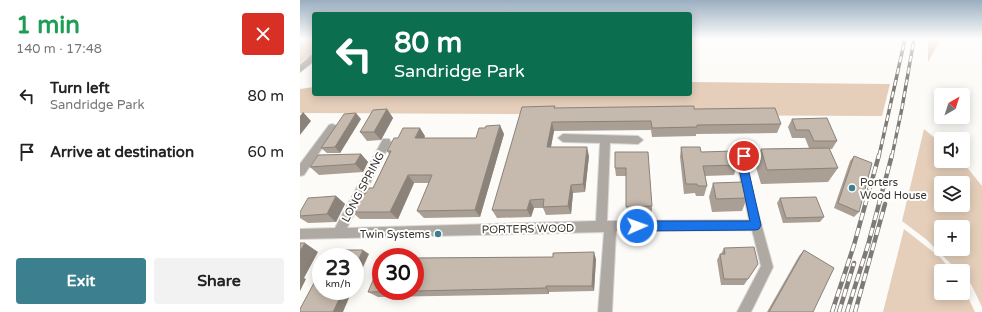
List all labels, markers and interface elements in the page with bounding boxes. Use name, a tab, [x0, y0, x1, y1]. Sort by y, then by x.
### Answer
text: 1 min	[16, 11, 80, 40]
button: close	[242, 13, 284, 55]
text: 80 m	[394, 26, 462, 60]
icon: left	[328, 28, 380, 80]
text: 140 m · 17:48	[16, 41, 102, 57]
text: Sandridge Park	[394, 60, 525, 82]
text: Turn left	[50, 79, 110, 97]
icon: left	[16, 85, 38, 107]
text: 80 m	[247, 87, 284, 105]
north arrow	[934, 88, 970, 124]
map controls	[934, 88, 970, 300]
text: Sandridge Park	[50, 97, 145, 113]
button: sound	[934, 132, 970, 168]
pin	[727, 139, 761, 173]
icon: arrive	[16, 141, 38, 163]
text: Arrive at destination	[50, 143, 194, 161]
text: 60 m	[247, 143, 284, 161]
icon: arrive	[733, 145, 755, 167]
street label: LONG SPRING	[339, 150, 387, 224]
place label: Porters Wood House	[860, 176, 927, 202]
button: layers	[934, 176, 970, 212]
marker: Porters Wood House	[847, 183, 857, 193]
position arrow	[616, 205, 658, 247]
button: +	[934, 220, 970, 256]
street label: PORTERS WOOD	[482, 222, 574, 236]
place label: Twin Systems	[360, 228, 430, 241]
marker: Twin Systems	[433, 229, 443, 239]
speed limit sign: 30	[372, 248, 424, 300]
text: 23	[325, 257, 351, 281]
button: Exit	[16, 258, 146, 304]
button: Share	[154, 258, 284, 304]
button: −	[934, 264, 970, 300]
text: km/h	[325, 278, 351, 290]

